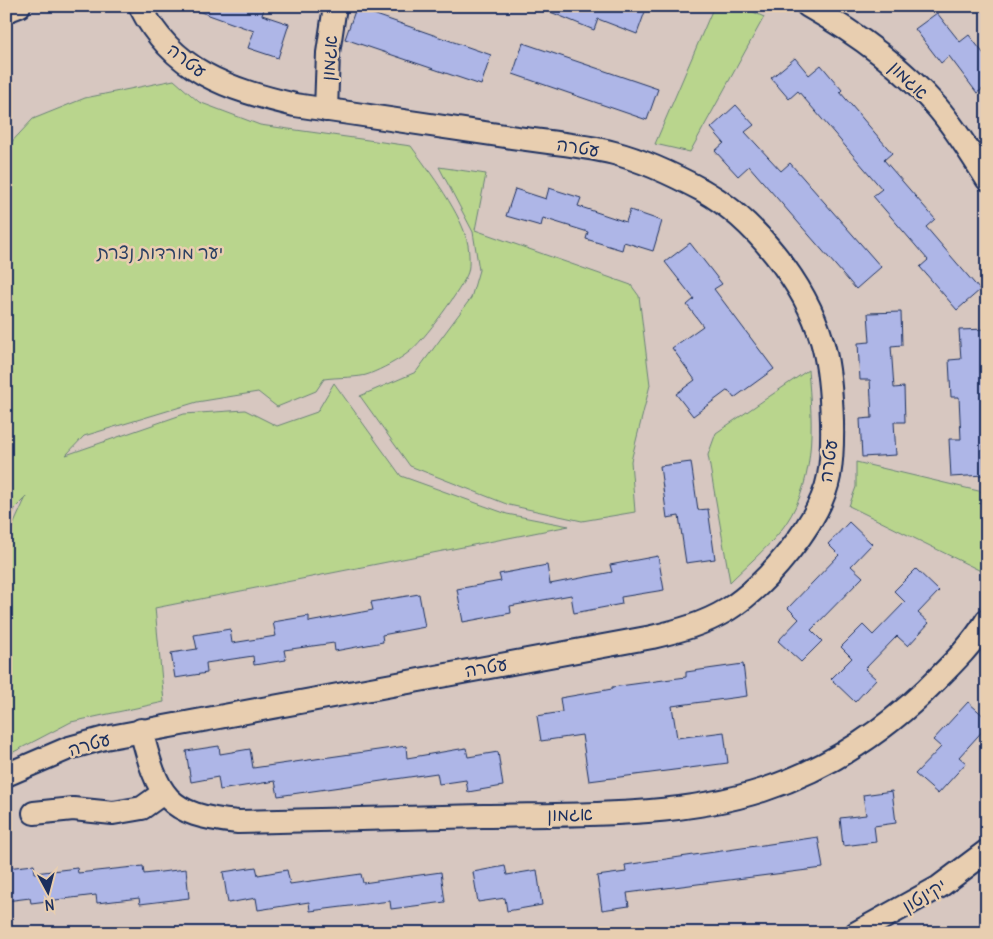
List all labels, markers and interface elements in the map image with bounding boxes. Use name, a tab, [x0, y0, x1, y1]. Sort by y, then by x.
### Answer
street label: אגמון	[316, 34, 342, 82]
street label: עטרה	[163, 38, 211, 82]
street label: אגמון	[885, 56, 934, 104]
street label: עטרה	[555, 132, 601, 162]
park label: יער מורדות נצרת	[96, 241, 223, 264]
street label: עטרה	[814, 438, 842, 484]
street label: עטרה	[463, 652, 509, 682]
street label: עטרה	[65, 727, 113, 761]
street label: אגמון	[547, 802, 593, 826]
north arrow	[22, 866, 72, 916]
street label: יקינטון	[898, 873, 950, 917]
text: N	[44, 895, 55, 914]

